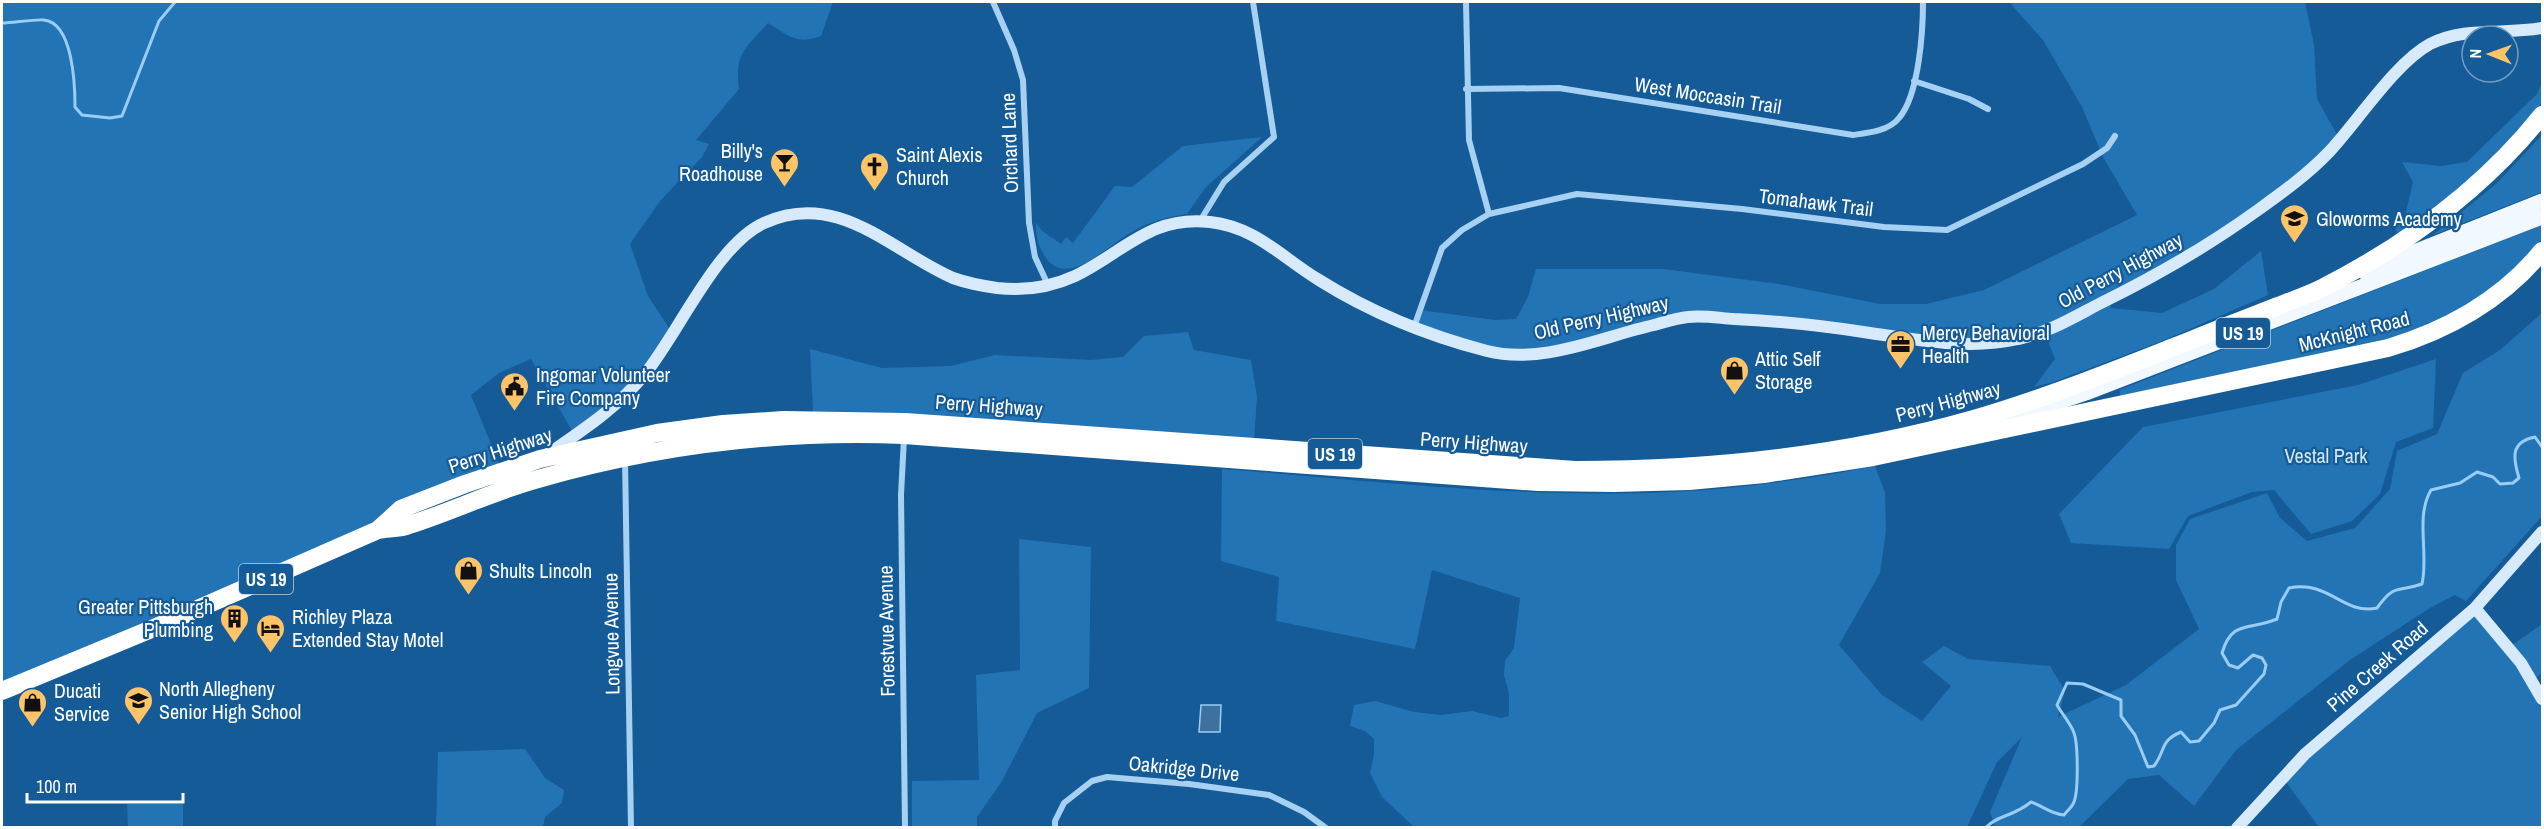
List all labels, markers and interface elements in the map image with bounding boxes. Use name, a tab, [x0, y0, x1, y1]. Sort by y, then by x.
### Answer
north arrow	[2460, 24, 2520, 84]
text: N	[2464, 49, 2486, 59]
street label: West Moccasin Trail	[1633, 70, 1783, 120]
street label: Orchard Lane	[994, 92, 1024, 194]
place label: Billy's Roadhouse	[679, 137, 763, 187]
place label: Saint Alexis Church	[896, 141, 983, 191]
bar icon: Billy's Roadhouse	[768, 146, 800, 188]
church icon: Saint Alexis Church	[859, 150, 891, 192]
street label: Tomahawk Trail	[1757, 182, 1875, 222]
school or university icon: Gloworms Academy	[2279, 202, 2311, 244]
place label: Gloworms Academy	[2316, 205, 2463, 232]
street label: Old Perry Highway	[2053, 225, 2188, 314]
street label: Old Perry Highway	[1531, 288, 1672, 346]
street label: McKnight Road	[2296, 304, 2412, 358]
road number: US 19	[2216, 318, 2270, 348]
place label: Mercy Behavioral Health	[1922, 319, 2050, 369]
office icon: Mercy Behavioral Health	[1885, 328, 1917, 370]
place label: Attic Self Storage	[1754, 345, 1821, 395]
shop icon: Attic Self Storage	[1718, 354, 1750, 396]
place label: Ingomar Volunteer Fire Company	[536, 361, 671, 411]
public building icon: Ingomar Volunteer Fire Company	[499, 370, 531, 412]
street label: Perry Highway	[1893, 374, 2004, 428]
street label: Perry Highway	[934, 388, 1044, 422]
street label: Perry Highway	[445, 420, 556, 479]
street label: Perry Highway	[1419, 425, 1529, 459]
road number: US 19	[1308, 439, 1362, 469]
park label: Vestal Park	[2285, 442, 2368, 469]
shop icon: Shults Lincoln	[452, 554, 484, 596]
place label: Shults Lincoln	[489, 557, 592, 584]
road number: US 19	[239, 564, 293, 594]
street label: Forestvue Avenue	[871, 565, 901, 697]
street label: Longvue Avenue	[596, 573, 626, 695]
place label: Greater Pittsburgh Plumbing	[78, 593, 213, 643]
building icon: Greater Pittsburgh Plumbing	[218, 602, 250, 644]
place label: Richley Plaza Extended Stay Motel	[292, 603, 443, 653]
hotel icon: Richley Plaza Extended Stay Motel	[255, 612, 287, 654]
street label: Pine Creek Road	[2321, 615, 2433, 717]
place label: North Allegheny Senior High School	[159, 675, 301, 725]
place label: Ducati Service	[54, 677, 110, 727]
school or university icon: North Allegheny Senior High School	[122, 684, 154, 726]
shop icon: Ducati Service	[17, 686, 49, 728]
street label: Oakridge Drive	[1127, 749, 1241, 787]
scale bar	[27, 766, 183, 804]
text: 100 m	[36, 774, 77, 799]

